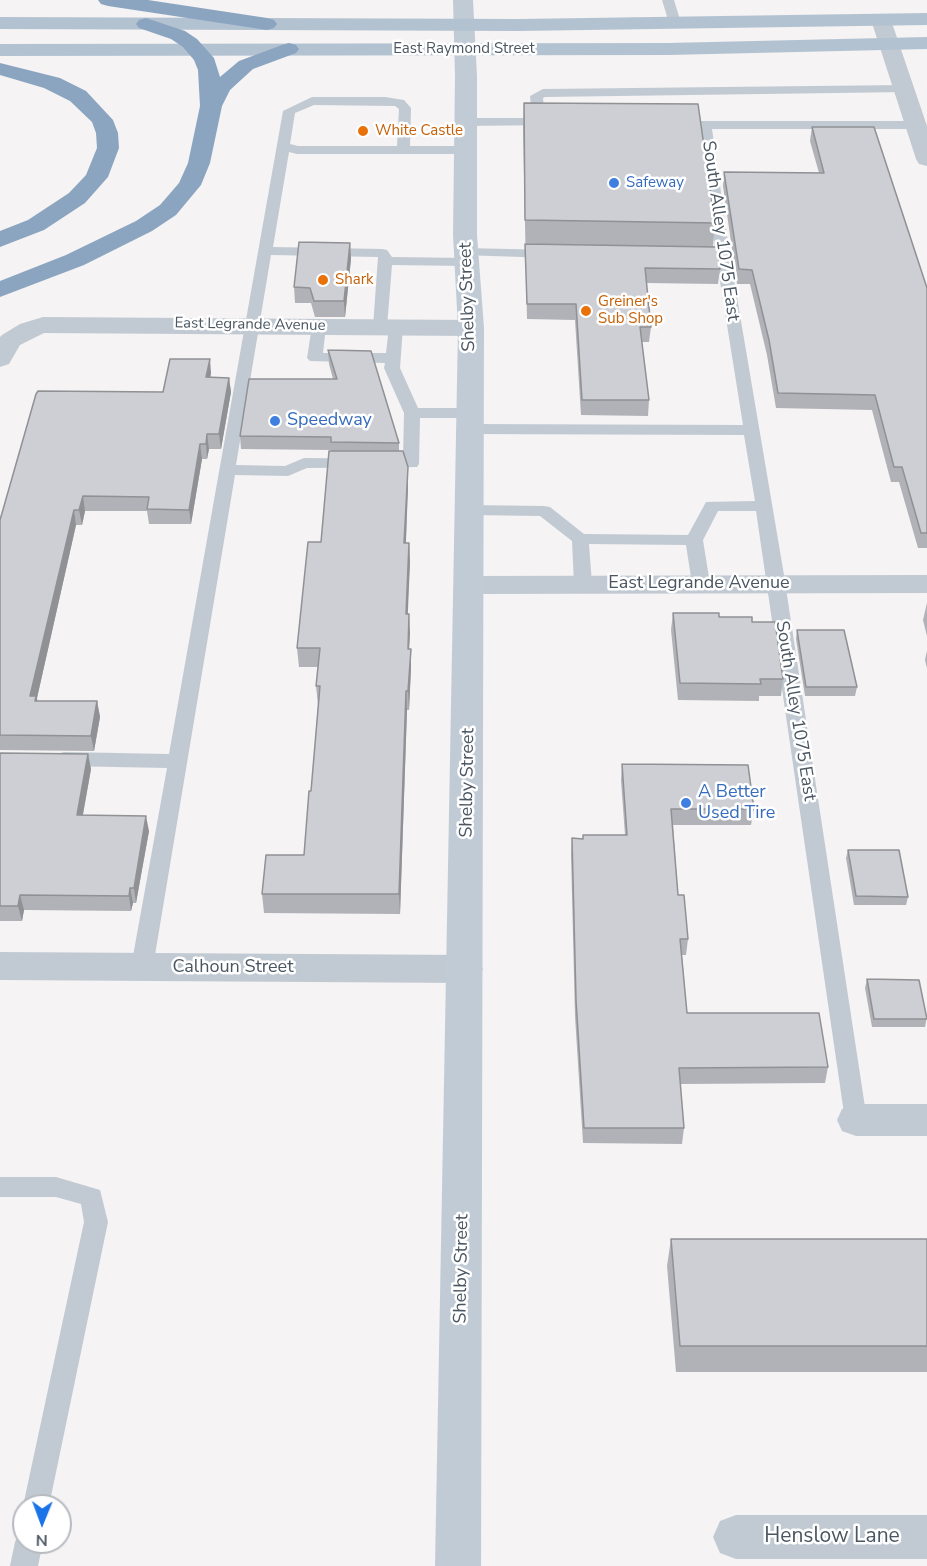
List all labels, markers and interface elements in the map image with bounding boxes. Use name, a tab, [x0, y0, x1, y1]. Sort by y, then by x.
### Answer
street label: East Raymond Street	[393, 40, 535, 58]
place label: White Castle	[375, 122, 463, 140]
marker: White Castle	[356, 124, 370, 138]
street label: South Alley 1075 East	[697, 139, 743, 323]
place label: Safeway	[626, 174, 684, 192]
marker: Safeway	[607, 176, 621, 190]
street label: Shelby Street	[455, 242, 481, 352]
place label: Shark	[335, 271, 374, 289]
marker: Shark	[316, 273, 330, 287]
place label: Greiner's Sub Shop	[598, 293, 663, 328]
marker: Greiner's Sub Shop	[579, 304, 593, 318]
street label: East Legrande Avenue	[174, 315, 326, 335]
place label: Speedway	[287, 410, 372, 432]
marker: Speedway	[268, 414, 282, 428]
street label: East Legrande Avenue	[608, 573, 790, 595]
street label: South Alley 1075 East	[770, 619, 820, 803]
street label: Shelby Street	[456, 728, 480, 838]
place label: A Better Used Tire	[698, 782, 775, 824]
marker: A Better Used Tire	[679, 796, 693, 810]
street label: Calhoun Street	[173, 957, 293, 979]
street label: Shelby Street	[450, 1214, 474, 1324]
north arrow	[12, 1494, 72, 1554]
street label: Henslow Lane	[764, 1524, 900, 1550]
text: N	[36, 1529, 48, 1551]

